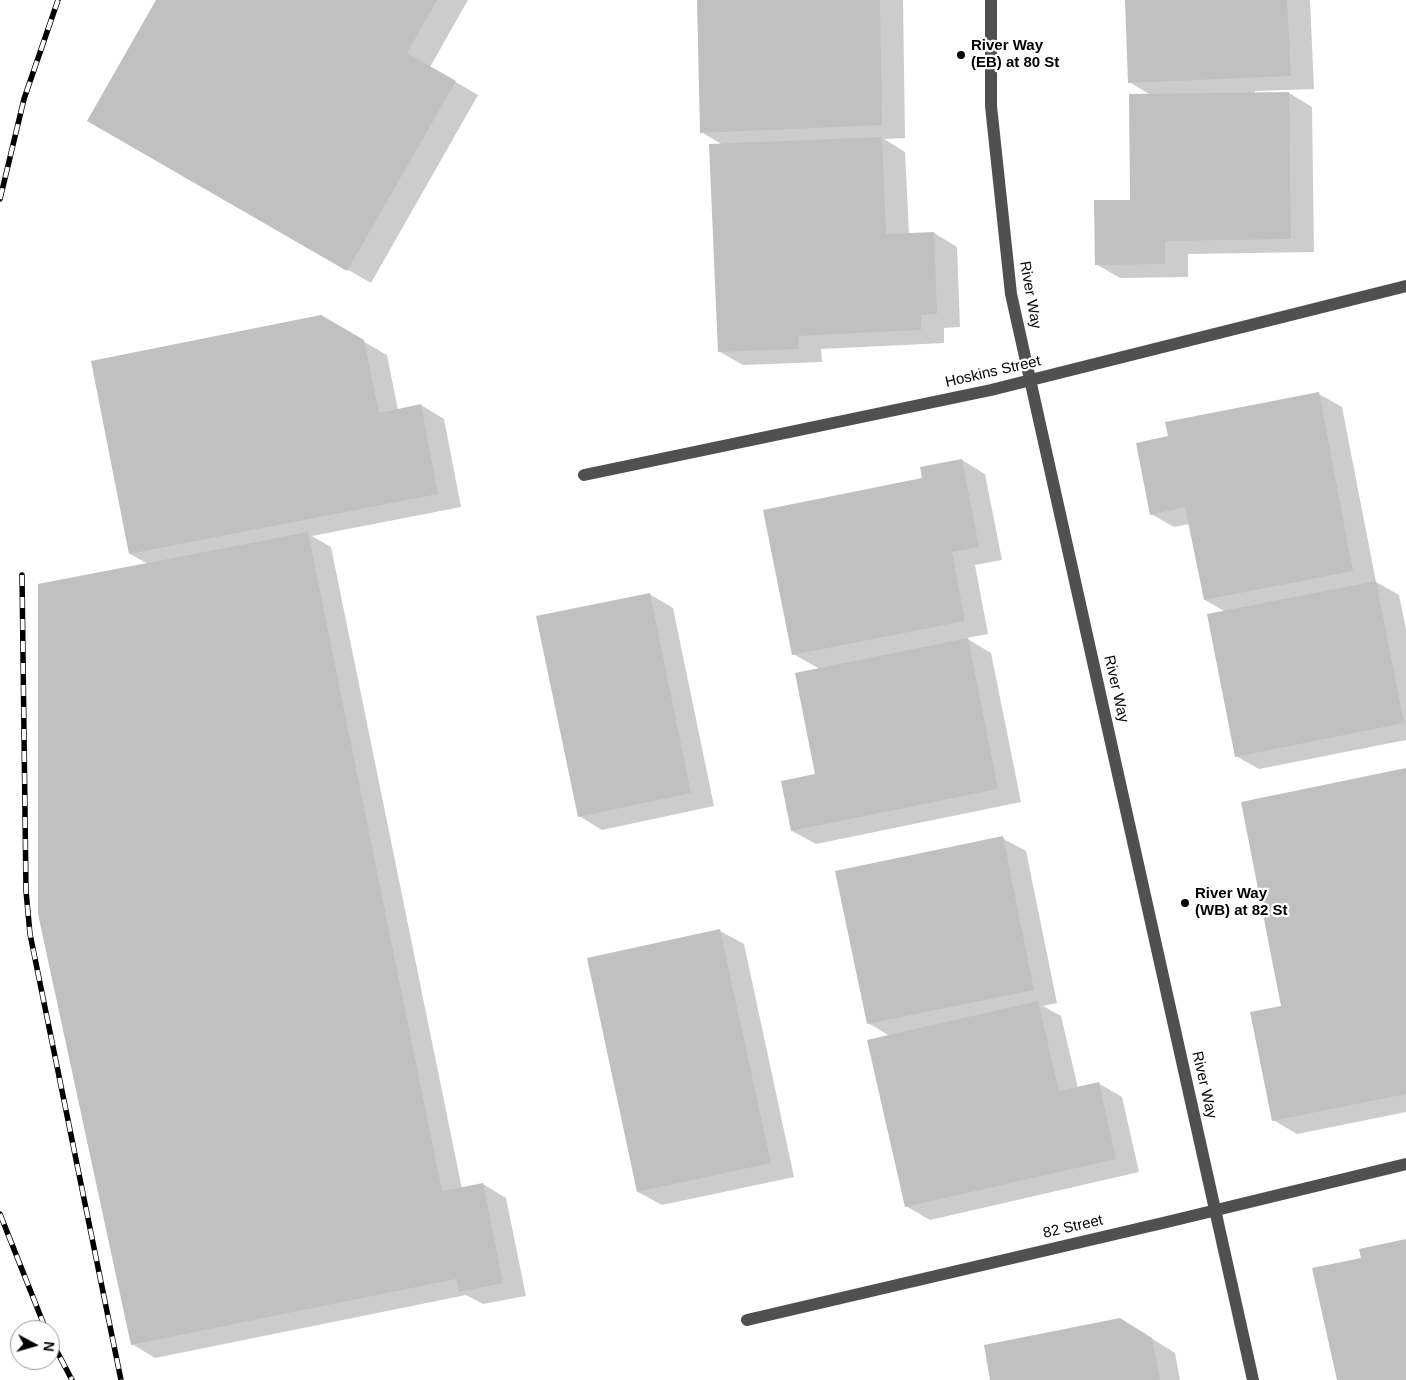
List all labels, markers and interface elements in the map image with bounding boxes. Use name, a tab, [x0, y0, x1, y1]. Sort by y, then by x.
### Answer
place label: River Way (EB) at 80 St	[971, 37, 1059, 72]
marker: River Way (EB) at 80 St	[955, 49, 967, 61]
street label: River Way	[1015, 260, 1045, 330]
street label: Hoskins Street	[943, 352, 1043, 392]
street label: River Way	[1100, 654, 1132, 724]
place label: River Way (WB) at 82 St	[1195, 885, 1288, 920]
marker: River Way (WB) at 82 St	[1179, 897, 1191, 909]
street label: River Way	[1188, 1050, 1220, 1120]
street label: 82 Street	[1041, 1211, 1105, 1243]
north arrow	[10, 1320, 60, 1370]
text: N	[40, 1341, 57, 1352]

